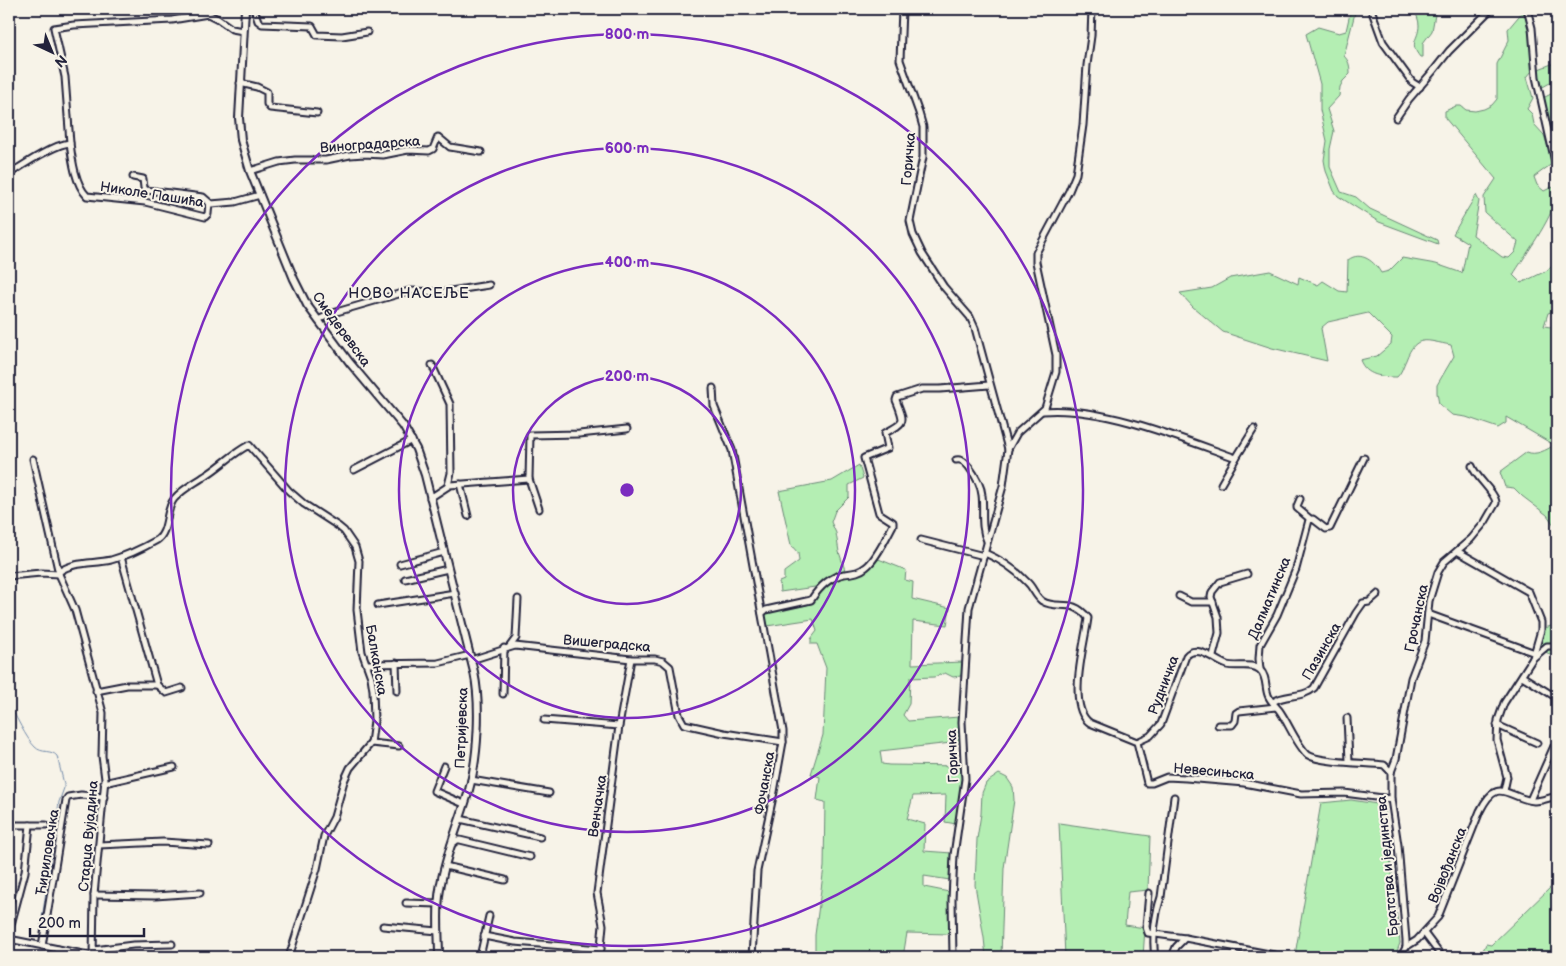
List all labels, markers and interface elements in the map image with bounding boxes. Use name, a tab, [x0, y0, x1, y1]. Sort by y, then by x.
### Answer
text: 800 m	[605, 25, 649, 44]
north arrow	[28, 28, 78, 78]
text: N	[51, 51, 70, 71]
street label: Горичка	[898, 131, 919, 186]
street label: Виноградарска	[319, 132, 422, 156]
text: 600 m	[605, 139, 650, 158]
street label: Николе Пашића	[99, 178, 206, 211]
text: 400 m	[605, 253, 649, 272]
district label: НОВО НАСЕЉЕ	[348, 284, 470, 303]
street label: Смедеревска	[309, 289, 375, 371]
text: 200 m	[605, 367, 649, 386]
centre of rings	[618, 481, 636, 499]
street label: Далматинска	[1244, 554, 1295, 642]
street label: Грочанска	[1401, 582, 1432, 653]
street label: Пазинска	[1298, 619, 1345, 683]
street label: Балканска	[362, 623, 391, 698]
street label: Вишеградска	[562, 631, 652, 656]
street label: Рудничка	[1144, 652, 1183, 717]
street label: Петријевска	[452, 686, 471, 769]
street label: Горичка	[943, 728, 962, 783]
street label: Фочанска	[751, 749, 779, 816]
street label: Невесињска	[1173, 759, 1256, 784]
street label: Венчачка	[585, 773, 610, 838]
street label: Старца Вујадина	[75, 779, 102, 892]
street label: Братства и јединства	[1373, 794, 1402, 937]
street label: Ћириловачка	[32, 807, 63, 896]
street label: Војвођанска	[1425, 824, 1471, 906]
scale bar	[30, 906, 144, 938]
text: 200 m	[38, 914, 81, 933]

